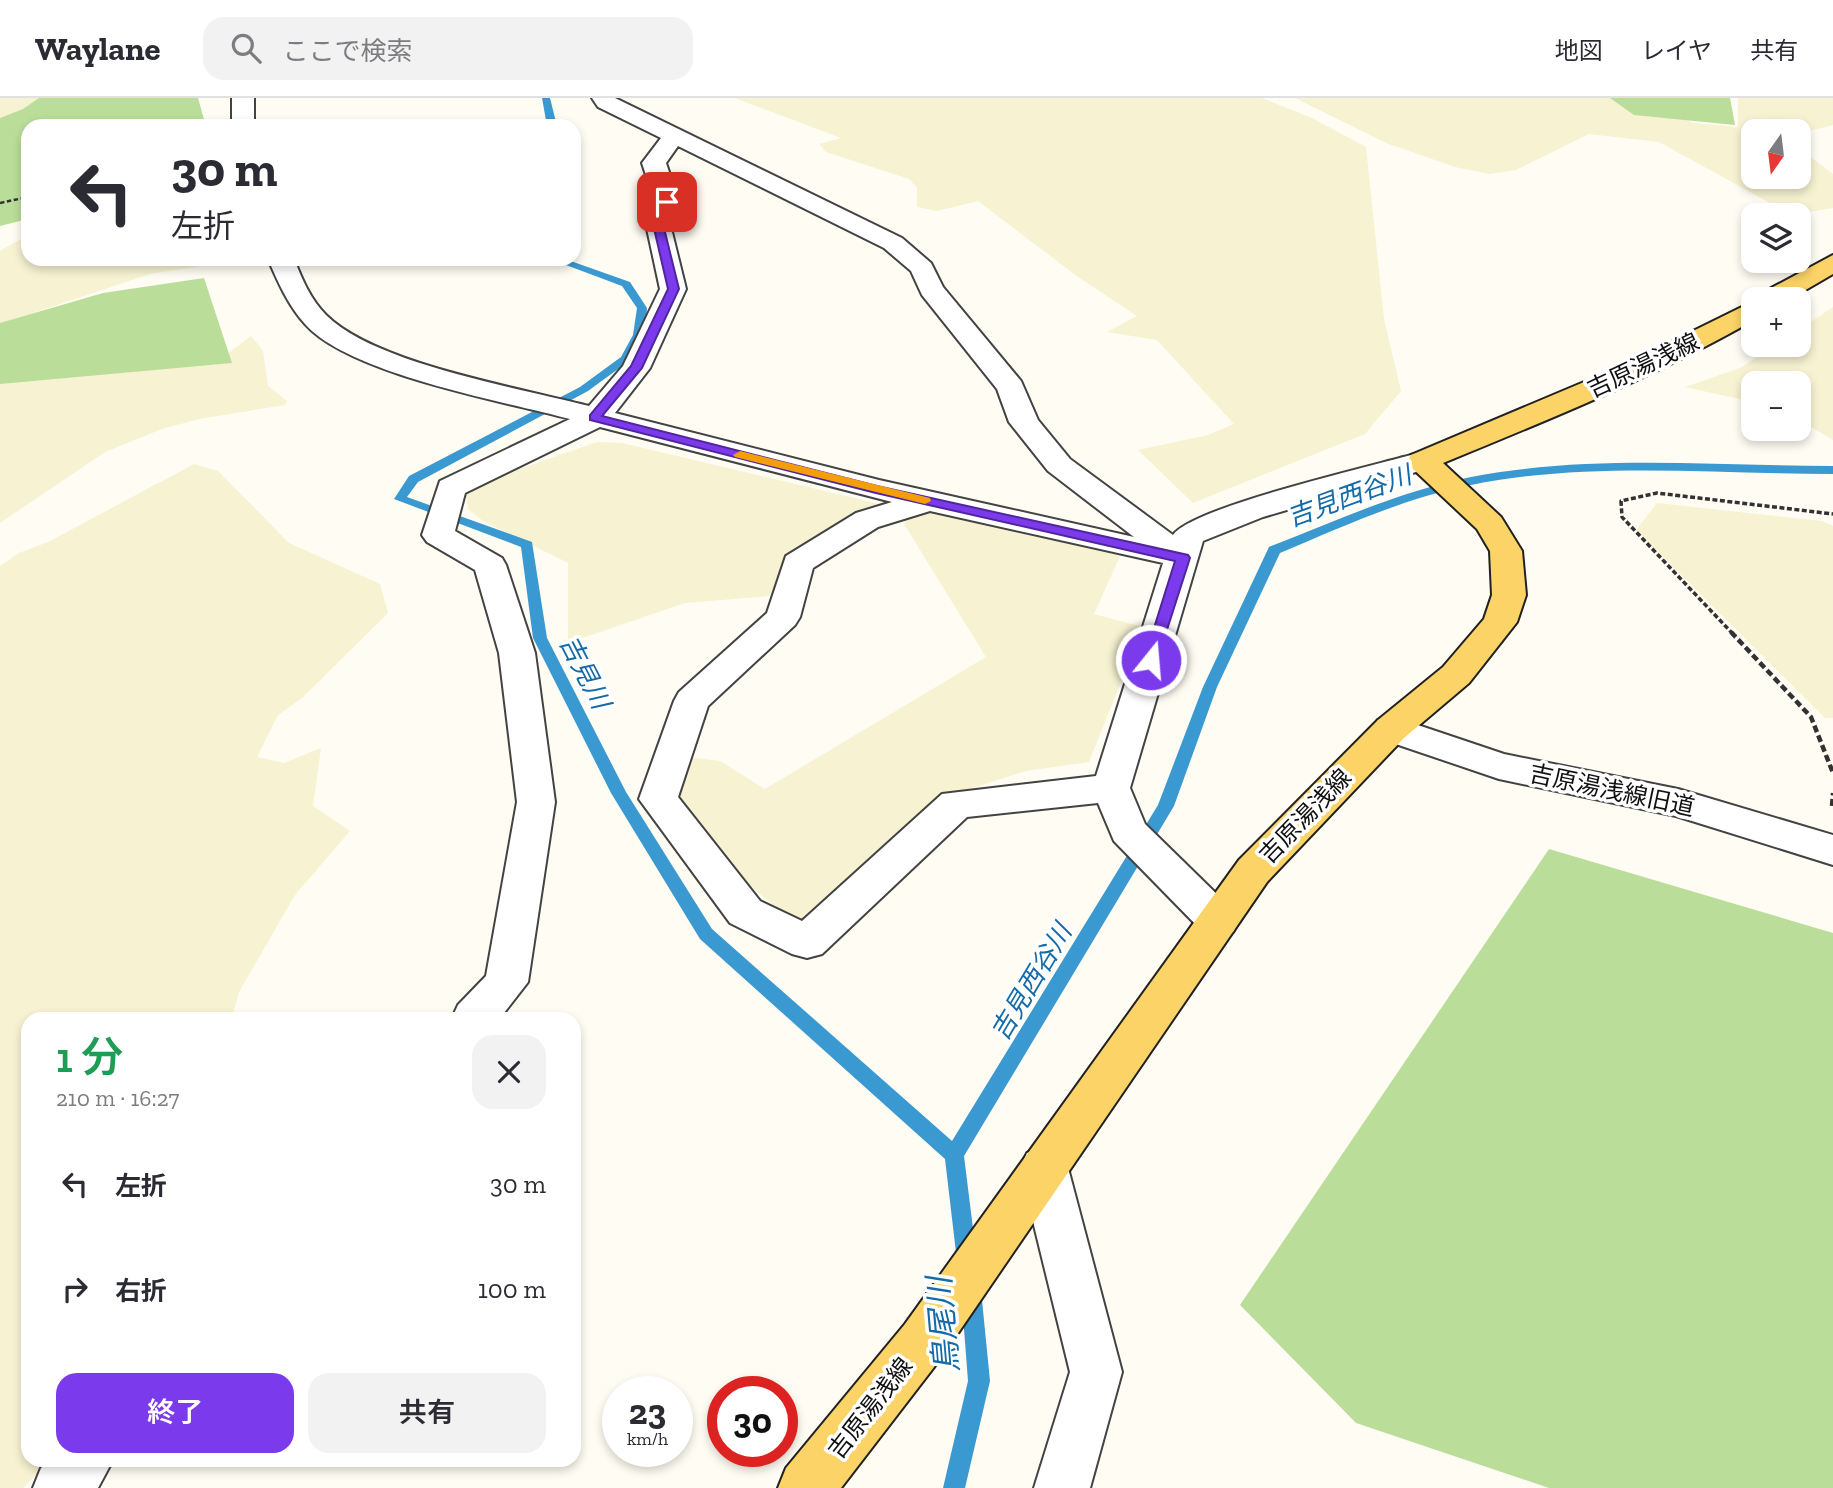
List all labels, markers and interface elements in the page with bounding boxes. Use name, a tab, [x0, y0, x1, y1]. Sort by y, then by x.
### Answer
search box	[203, 17, 693, 80]
text: Waylane	[35, 29, 161, 68]
icon: search	[227, 29, 265, 67]
text: ここで検索	[283, 35, 413, 67]
text: 地図	[1555, 36, 1603, 65]
text: レイヤ	[1641, 36, 1712, 65]
text: 共有	[1750, 36, 1798, 65]
north arrow	[1741, 119, 1811, 189]
map controls	[1741, 119, 1811, 441]
text: 30 m	[171, 140, 277, 199]
icon: left	[56, 147, 147, 238]
pin	[637, 172, 697, 232]
icon: arrive	[648, 183, 686, 221]
button: layers	[1741, 203, 1811, 273]
text: 左折	[171, 207, 235, 245]
button: +	[1741, 287, 1811, 357]
street label: 吉原湯浅線	[1582, 327, 1704, 403]
button: −	[1741, 371, 1811, 441]
water label: 吉見西谷川	[1282, 458, 1418, 533]
position arrow	[1114, 623, 1188, 697]
water label: 吉見川	[553, 630, 618, 717]
street label: 吉原湯浅線旧道	[1527, 758, 1697, 822]
street label: 吉原湯浅線	[1253, 763, 1357, 869]
water label: 吉見西谷川	[984, 915, 1080, 1046]
text: 1 分	[56, 1032, 123, 1083]
button: close	[472, 1035, 546, 1109]
text: 210 m · 16:27	[56, 1084, 179, 1112]
icon: left	[56, 1165, 94, 1203]
text: 30 m	[490, 1168, 546, 1200]
text: 左折	[115, 1170, 167, 1202]
icon: right	[56, 1270, 94, 1308]
text: 100 m	[478, 1273, 546, 1305]
water label: 鳥尾川	[920, 1273, 966, 1374]
text: 右折	[115, 1275, 167, 1307]
street label: 吉原湯浅線	[822, 1352, 918, 1464]
button: 終了	[56, 1373, 294, 1453]
button: 共有	[308, 1373, 546, 1453]
speed limit sign: 30	[707, 1376, 798, 1467]
text: 23	[629, 1391, 666, 1433]
text: km/h	[627, 1428, 668, 1450]

